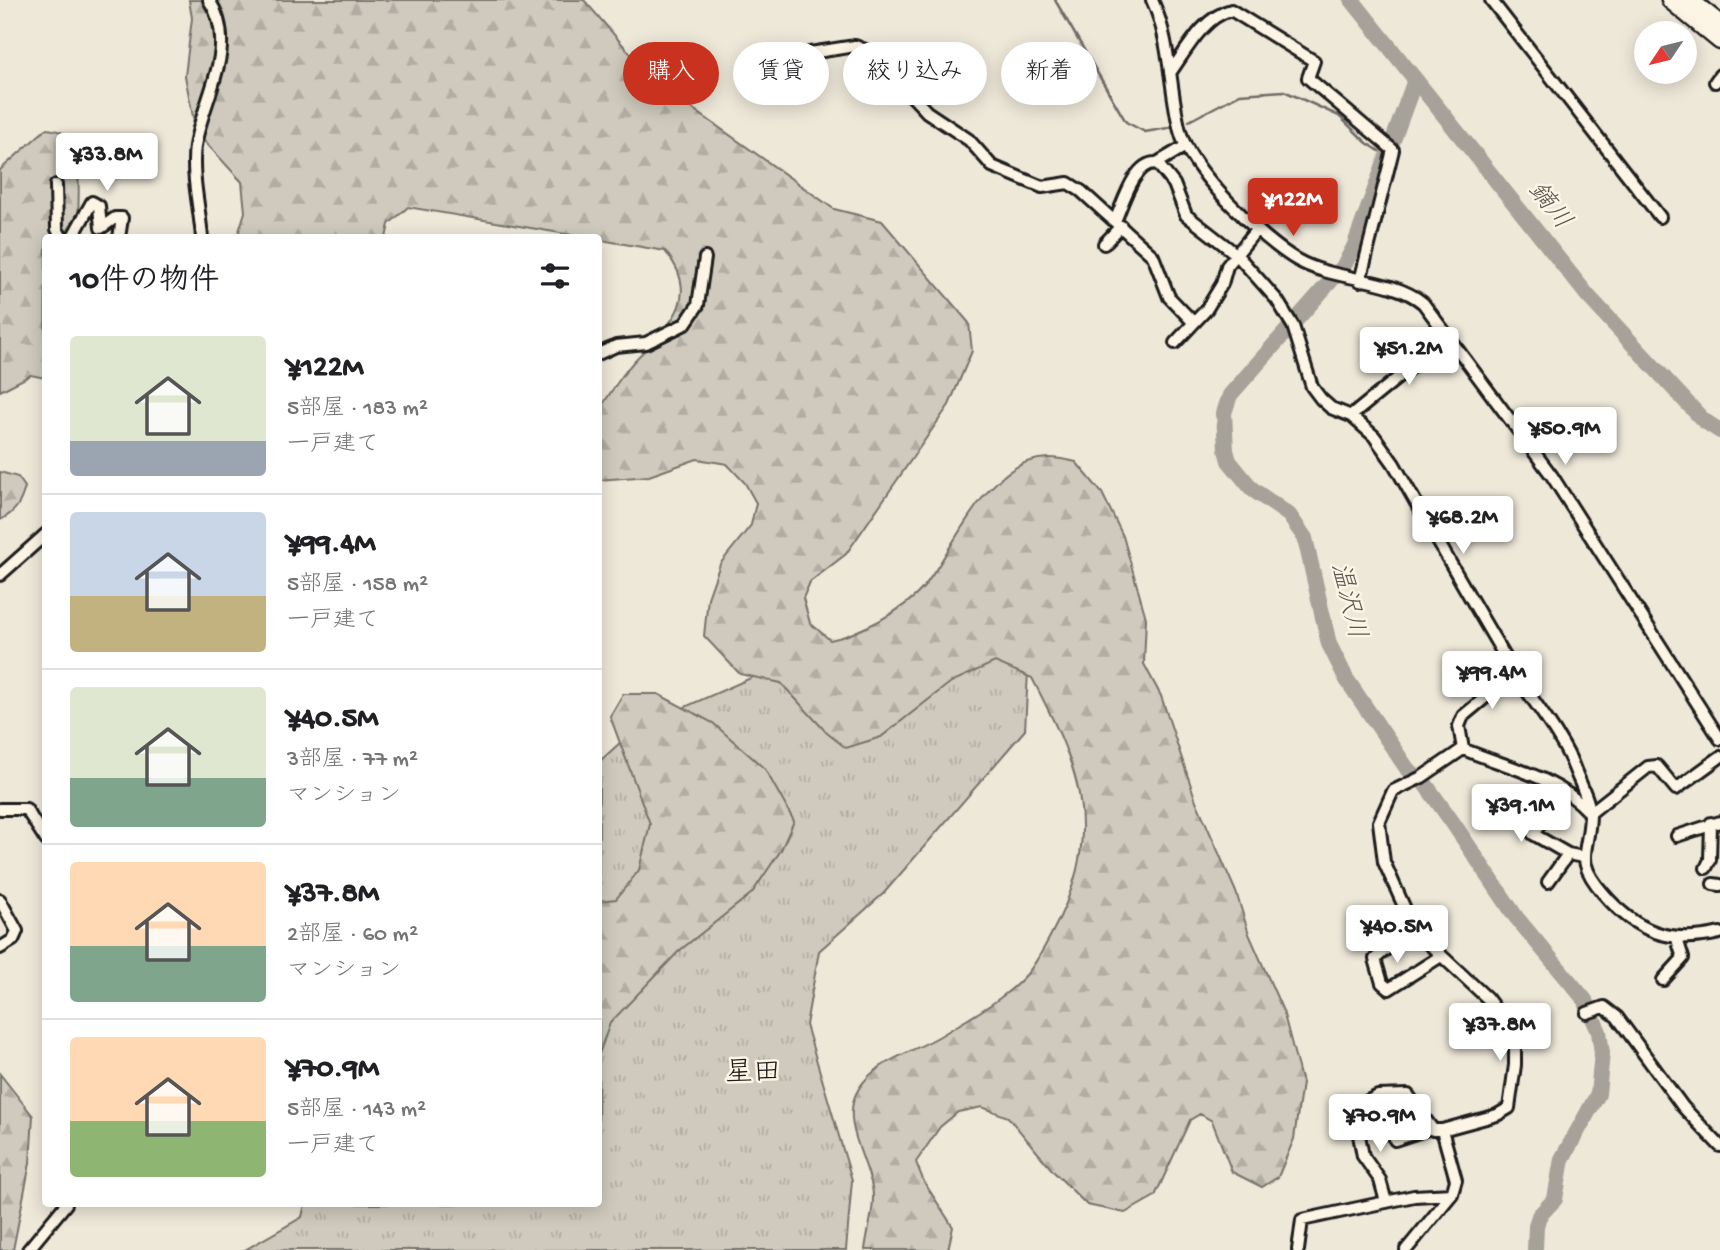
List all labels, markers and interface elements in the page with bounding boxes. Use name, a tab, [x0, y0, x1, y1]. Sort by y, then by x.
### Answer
north arrow	[1634, 21, 1698, 84]
map controls	[1634, 21, 1697, 84]
chip: 購入	[623, 42, 719, 105]
chip: 賃貸	[733, 42, 829, 105]
chip: 絞り込み	[843, 42, 987, 105]
chip: 新着	[1001, 42, 1097, 105]
pin: ¥33.8M	[50, 134, 164, 193]
text: ¥33.8M	[72, 142, 142, 169]
water label: 鏑川	[1520, 176, 1577, 237]
pin: ¥122M	[1244, 178, 1342, 238]
text: ¥122M	[1264, 187, 1322, 214]
icon: filters	[536, 257, 574, 295]
text: 10件の物件	[70, 265, 219, 300]
pin: ¥51.2M	[1352, 328, 1466, 387]
text: ¥51.2M	[1376, 336, 1442, 363]
text: ¥122M	[287, 352, 363, 387]
icon: home	[126, 364, 210, 448]
text: 5部屋 · 183 m²	[287, 396, 428, 423]
pin: ¥50.9M	[1508, 407, 1622, 467]
text: ¥50.9M	[1530, 416, 1600, 443]
text: 一戸建て	[287, 432, 379, 459]
pin: ¥68.2M	[1406, 496, 1520, 556]
text: ¥68.2M	[1428, 505, 1498, 532]
text: ¥99.4M	[287, 528, 375, 563]
icon: home	[126, 540, 210, 624]
water label: 温沢川	[1322, 559, 1370, 643]
text: 5部屋 · 158 m²	[287, 572, 428, 599]
text: 一戸建て	[287, 608, 379, 635]
pin: ¥99.4M	[1435, 652, 1549, 711]
text: ¥99.4M	[1458, 660, 1526, 687]
text: ¥40.5M	[287, 703, 378, 738]
icon: home	[126, 715, 210, 799]
text: 3部屋 · 77 m²	[287, 747, 418, 774]
text: マンション	[287, 783, 401, 810]
pin: ¥39.1M	[1464, 784, 1578, 844]
text: ¥39.1M	[1488, 793, 1554, 820]
text: ¥37.8M	[287, 878, 379, 913]
icon: home	[126, 890, 210, 974]
pin: ¥40.5M	[1340, 906, 1454, 965]
text: ¥40.5M	[1362, 914, 1432, 941]
text: 2部屋 · 60 m²	[287, 922, 418, 949]
text: マンション	[287, 958, 401, 985]
pin: ¥37.8M	[1443, 1004, 1557, 1063]
text: ¥37.8M	[1465, 1012, 1535, 1039]
text: ¥70.9M	[287, 1053, 379, 1088]
district label: 星田	[725, 1058, 781, 1091]
icon: home	[126, 1065, 210, 1149]
pin: ¥70.9M	[1323, 1094, 1437, 1154]
text: 5部屋 · 143 m²	[287, 1097, 426, 1124]
text: ¥70.9M	[1345, 1103, 1415, 1130]
text: 一戸建て	[287, 1133, 379, 1160]

